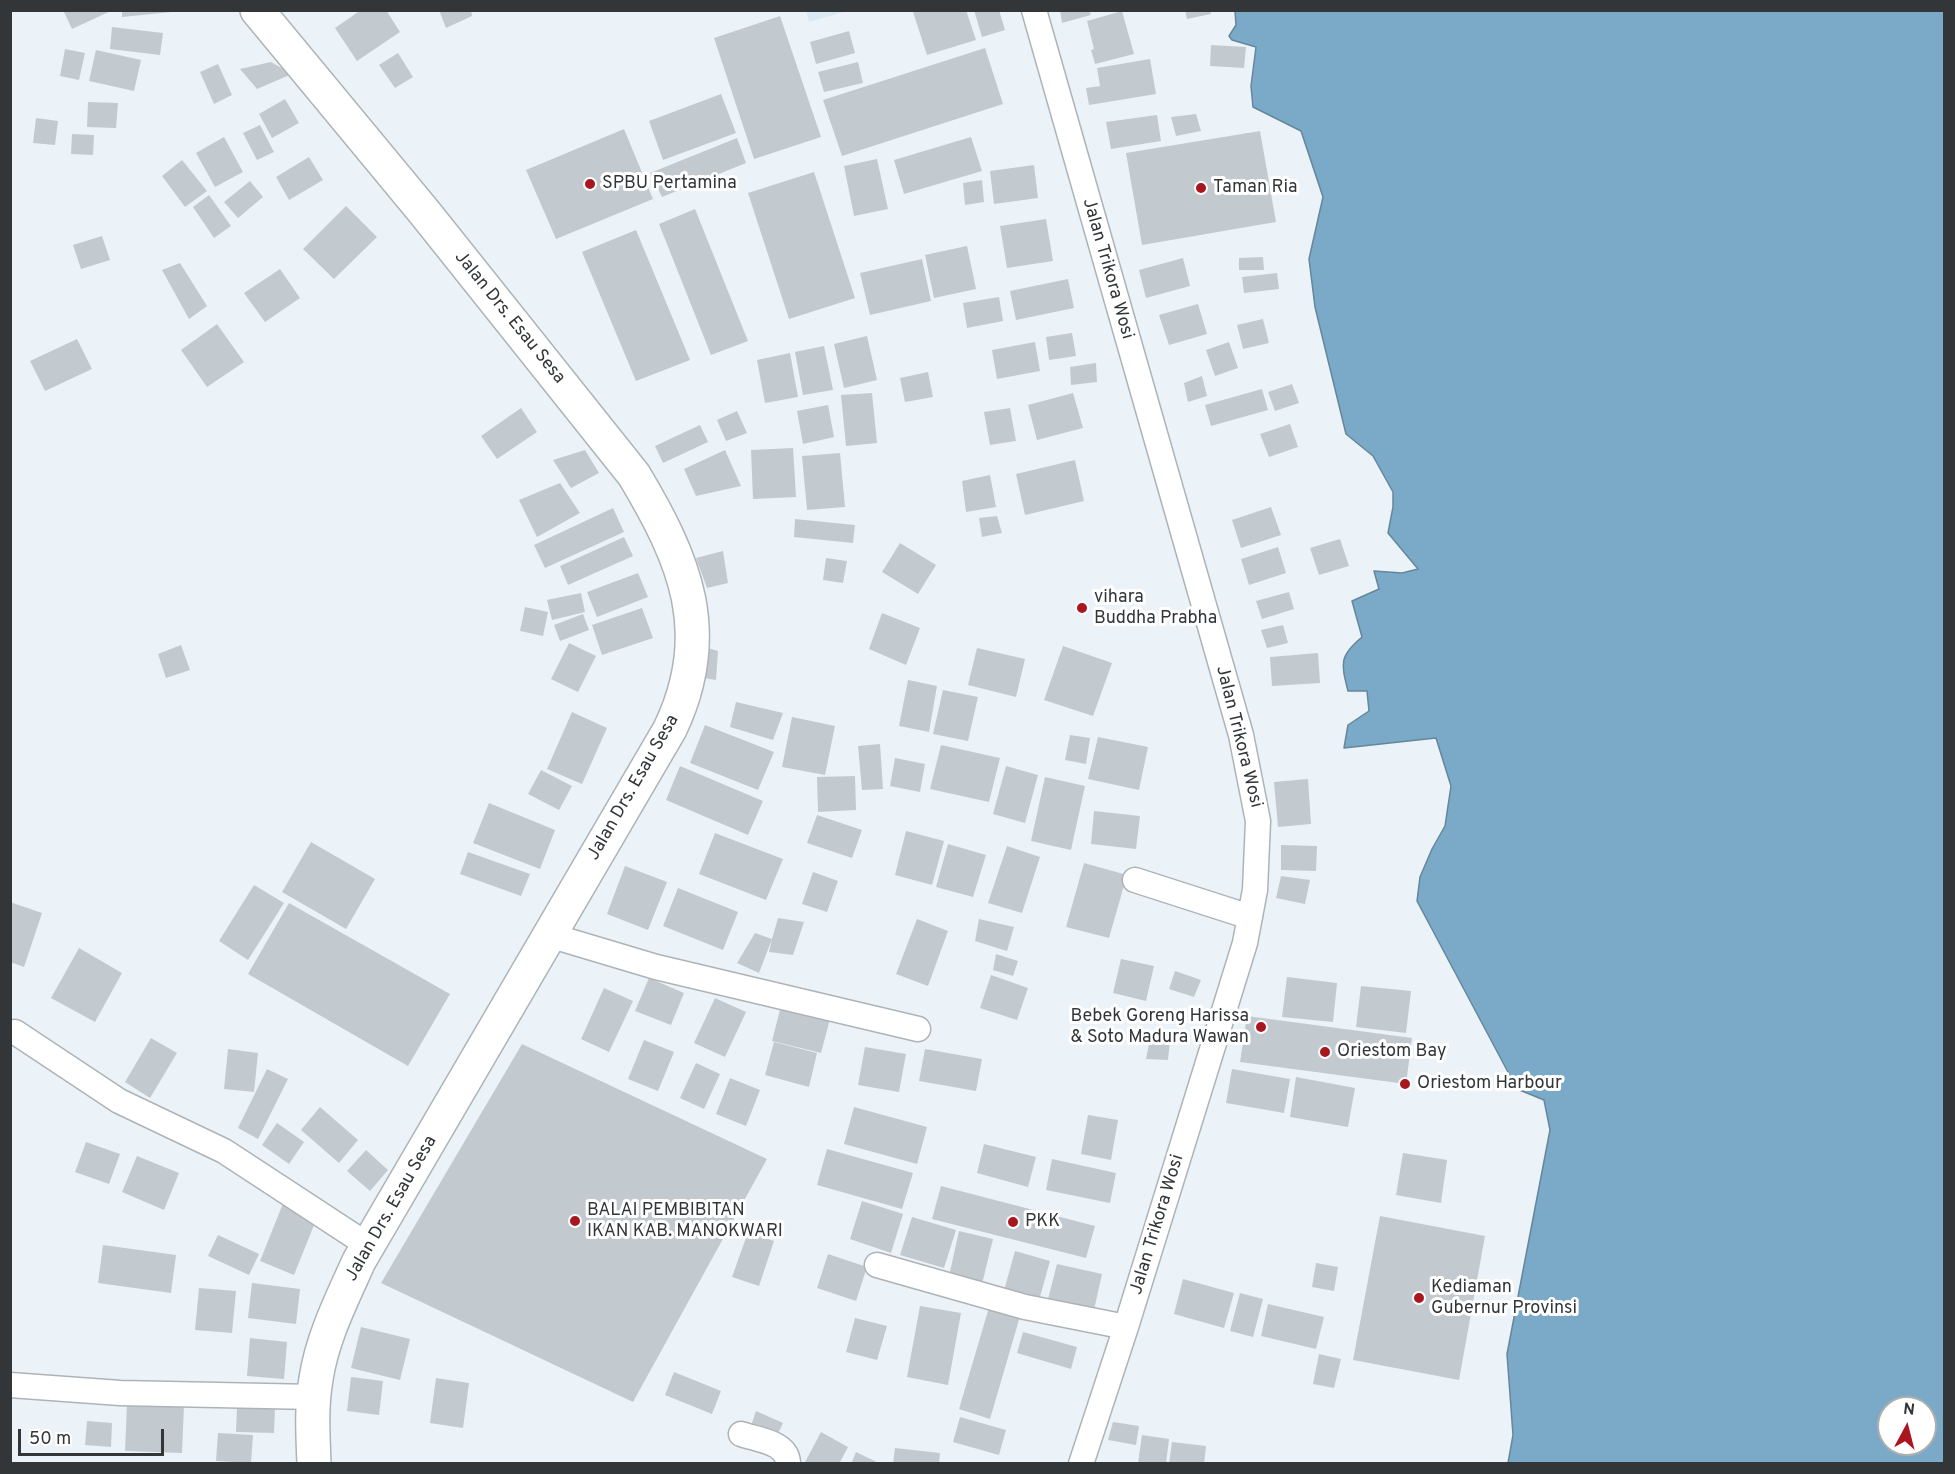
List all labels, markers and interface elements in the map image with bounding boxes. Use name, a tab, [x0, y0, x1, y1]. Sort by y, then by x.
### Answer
place label: SPBU Pertamina	[602, 173, 737, 195]
marker: SPBU Pertamina	[583, 177, 597, 191]
place label: Taman Ria	[1213, 177, 1297, 199]
marker: Taman Ria	[1194, 181, 1208, 195]
street label: Jalan Trikora Wosi	[1077, 196, 1137, 342]
street label: Jalan Drs. Esau Sesa	[449, 247, 569, 389]
place label: vihara Buddha Prabha	[1094, 587, 1217, 630]
marker: vihara Buddha Prabha	[1075, 601, 1089, 615]
street label: Jalan Trikora Wosi	[1210, 664, 1266, 810]
street label: Jalan Drs. Esau Sesa	[584, 711, 684, 865]
place label: Bebek Goreng Harissa & Soto Madura Wawan	[1070, 1006, 1249, 1048]
marker: Bebek Goreng Harissa & Soto Madura Wawan	[1254, 1020, 1268, 1034]
place label: Oriestom Bay	[1337, 1041, 1446, 1063]
marker: Oriestom Bay	[1318, 1045, 1332, 1059]
place label: Oriestom Harbour	[1417, 1073, 1562, 1095]
marker: Oriestom Harbour	[1398, 1077, 1412, 1091]
street label: Jalan Drs. Esau Sesa	[342, 1132, 442, 1286]
street label: Jalan Trikora Wosi	[1126, 1152, 1190, 1298]
place label: BALAI PEMBIBITAN IKAN KAB. MANOKWARI	[587, 1200, 783, 1242]
place label: PKK	[1025, 1211, 1060, 1233]
marker: BALAI PEMBIBITAN IKAN KAB. MANOKWARI	[568, 1214, 582, 1228]
marker: PKK	[1006, 1215, 1020, 1229]
place label: Kediaman Gubernur Provinsi	[1431, 1277, 1577, 1320]
marker: Kediaman Gubernur Provinsi	[1412, 1291, 1426, 1305]
north arrow	[1877, 1396, 1937, 1456]
text: N	[1902, 1399, 1916, 1421]
scale bar	[21, 1417, 166, 1455]
text: 50 m	[29, 1428, 71, 1451]

